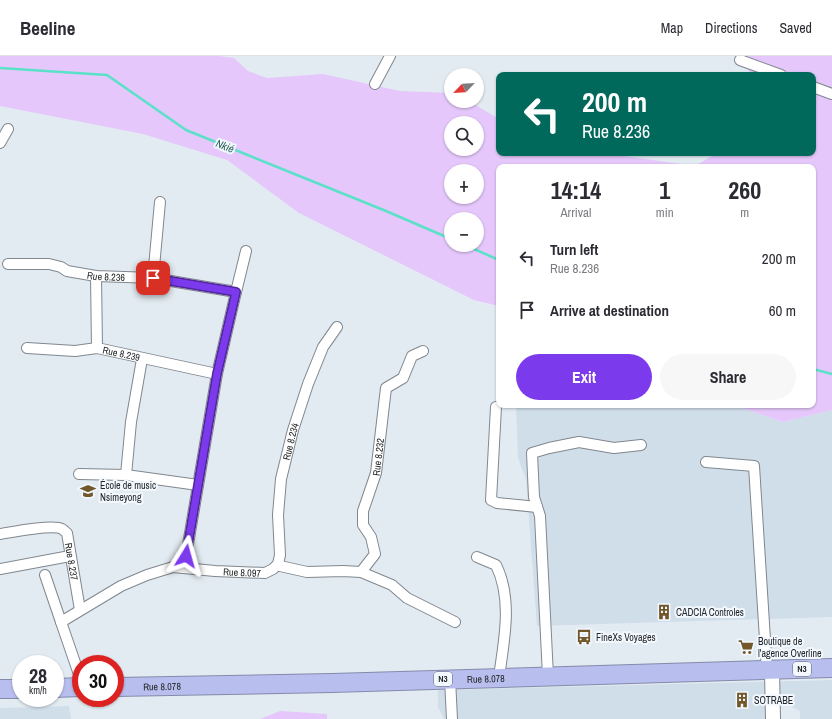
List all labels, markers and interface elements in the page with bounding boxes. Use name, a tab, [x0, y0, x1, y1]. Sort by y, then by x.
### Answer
text: Beeline	[20, 15, 75, 41]
text: Map	[661, 19, 683, 37]
text: Directions	[705, 19, 757, 37]
text: Saved	[779, 19, 812, 37]
north arrow	[444, 68, 484, 108]
map controls	[444, 68, 484, 252]
text: 200 m	[582, 83, 647, 121]
icon: left	[516, 88, 568, 140]
button: search	[444, 116, 484, 156]
text: Rue 8.236	[582, 119, 650, 144]
water label: Nkié	[214, 136, 236, 156]
button: +	[444, 164, 484, 204]
text: 14:14	[551, 174, 601, 206]
text: 1	[659, 174, 670, 206]
text: 260	[728, 174, 761, 206]
text: Arrival	[561, 204, 591, 221]
text: min	[656, 204, 674, 221]
text: m	[740, 204, 749, 221]
button: −	[444, 212, 484, 252]
text: Turn left	[550, 239, 598, 260]
icon: left	[516, 247, 538, 269]
text: 200 m	[762, 248, 796, 269]
text: Rue 8.236	[550, 260, 599, 277]
pin	[136, 261, 170, 295]
icon: arrive	[142, 267, 164, 289]
street label: Rue 8.236	[86, 268, 126, 284]
icon: arrive	[516, 299, 538, 321]
text: Arrive at destination	[550, 300, 669, 321]
text: 60 m	[769, 300, 796, 321]
street label: Rue 8.239	[102, 343, 142, 364]
button: Exit	[516, 354, 652, 400]
button: Share	[660, 354, 796, 400]
street label: Rue 8.234	[279, 421, 302, 461]
street label: Rue 8.232	[369, 437, 387, 477]
place label: École de music Nsimeyong	[100, 479, 156, 504]
school or university icon: École de music Nsimeyong	[79, 482, 97, 500]
position arrow	[165, 535, 207, 577]
street label: Rue 8.237	[62, 542, 81, 582]
street label: Rue 8.097	[223, 565, 262, 579]
building icon: CADCIA Controles	[655, 603, 673, 621]
place label: CADCIA Controles	[676, 606, 744, 619]
bus stop icon: FineXs Voyages	[575, 628, 593, 646]
place label: FineXs Voyages	[596, 631, 656, 644]
place label: Boutique de l'agence Overline	[758, 635, 822, 660]
supermarket icon: Boutique de l'agence Overline	[737, 638, 755, 656]
speed limit sign: 30	[72, 655, 124, 707]
text: 28	[29, 662, 47, 689]
road number: N3	[793, 662, 811, 676]
street label: Rue 8.078	[467, 671, 505, 685]
road number: N3	[434, 672, 452, 686]
street label: Rue 8.078	[143, 679, 181, 693]
text: km/h	[29, 684, 47, 697]
building icon: SOTRABE	[733, 691, 751, 709]
place label: SOTRABE	[754, 694, 793, 707]

